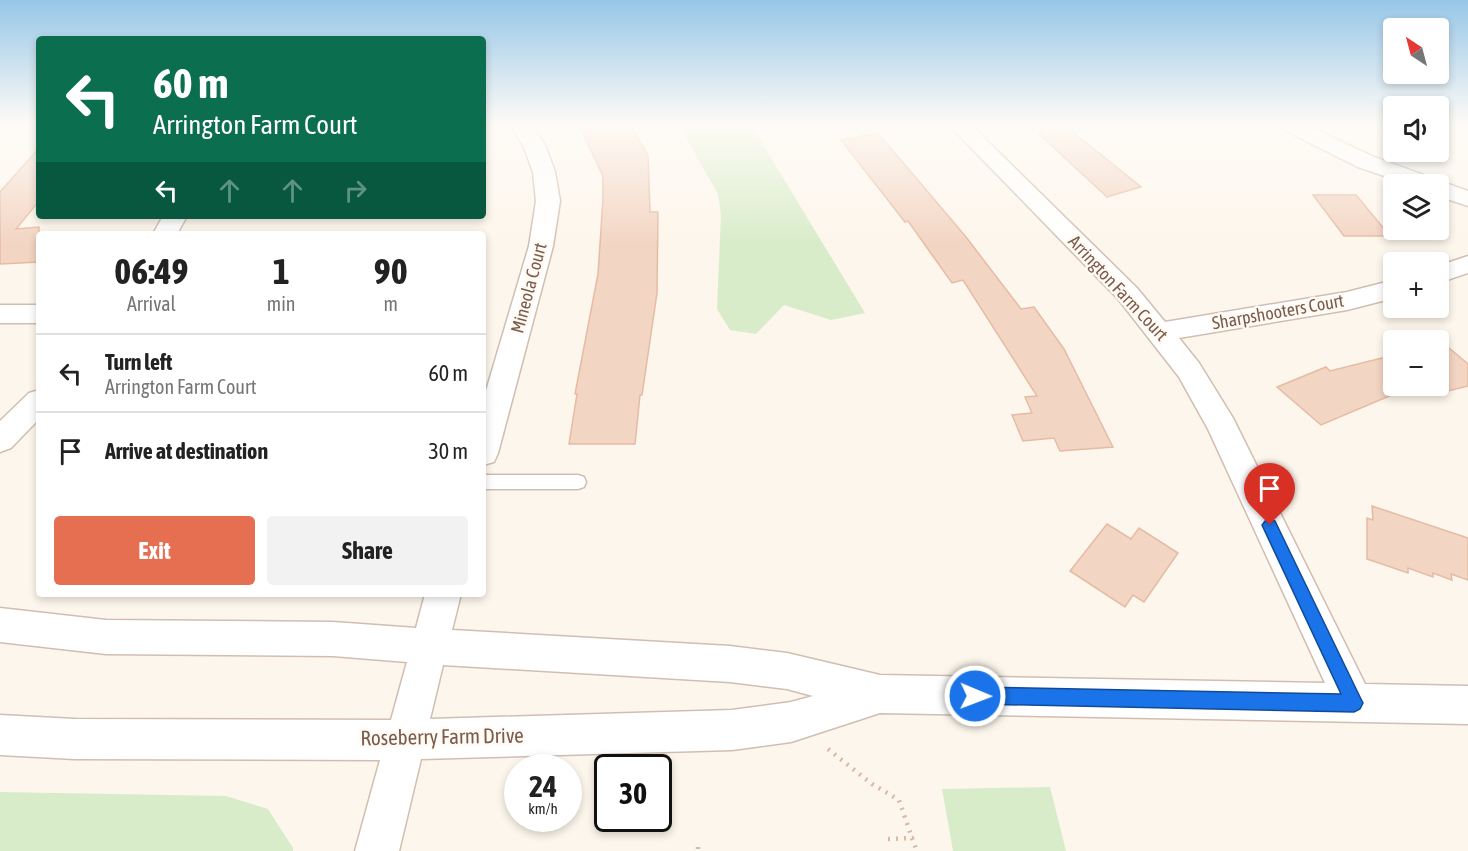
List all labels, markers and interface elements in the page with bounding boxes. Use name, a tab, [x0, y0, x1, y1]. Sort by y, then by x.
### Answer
north arrow	[1383, 18, 1449, 84]
map controls	[1383, 18, 1449, 396]
text: 60 m	[153, 59, 228, 107]
icon: left	[54, 60, 132, 138]
button: sound	[1383, 96, 1449, 162]
text: Arrington Farm Court	[153, 109, 357, 140]
icon: left	[150, 174, 183, 207]
icon: ahead	[213, 174, 246, 207]
icon: ahead	[276, 174, 309, 207]
icon: right	[339, 174, 372, 207]
button: layers	[1383, 174, 1449, 240]
street label: Arrington Farm Court	[1064, 231, 1173, 345]
street label: Mineola Court	[506, 240, 551, 335]
text: 06:49	[114, 250, 188, 292]
text: 1	[273, 250, 290, 292]
text: 90	[374, 250, 408, 292]
button: +	[1383, 252, 1449, 318]
street label: Sharpshooters Court	[1210, 290, 1345, 333]
text: Arrival	[127, 292, 176, 315]
text: min	[267, 292, 295, 315]
text: m	[384, 292, 398, 315]
button: −	[1383, 330, 1449, 396]
text: Turn left	[105, 349, 172, 375]
icon: left	[54, 357, 87, 390]
text: 60 m	[428, 360, 468, 386]
text: Arrington Farm Court	[105, 375, 256, 398]
icon: arrive	[54, 435, 87, 468]
text: Arrive at destination	[105, 438, 268, 464]
text: 30 m	[428, 438, 468, 464]
pin	[1244, 463, 1295, 525]
icon: arrive	[1253, 472, 1286, 505]
button: Exit	[54, 516, 255, 585]
button: Share	[267, 516, 468, 585]
position arrow	[943, 664, 1007, 728]
street label: Roseberry Farm Drive	[360, 723, 524, 749]
speed limit sign: 30	[594, 754, 672, 832]
text: 24	[529, 769, 557, 803]
text: km/h	[528, 800, 558, 817]

